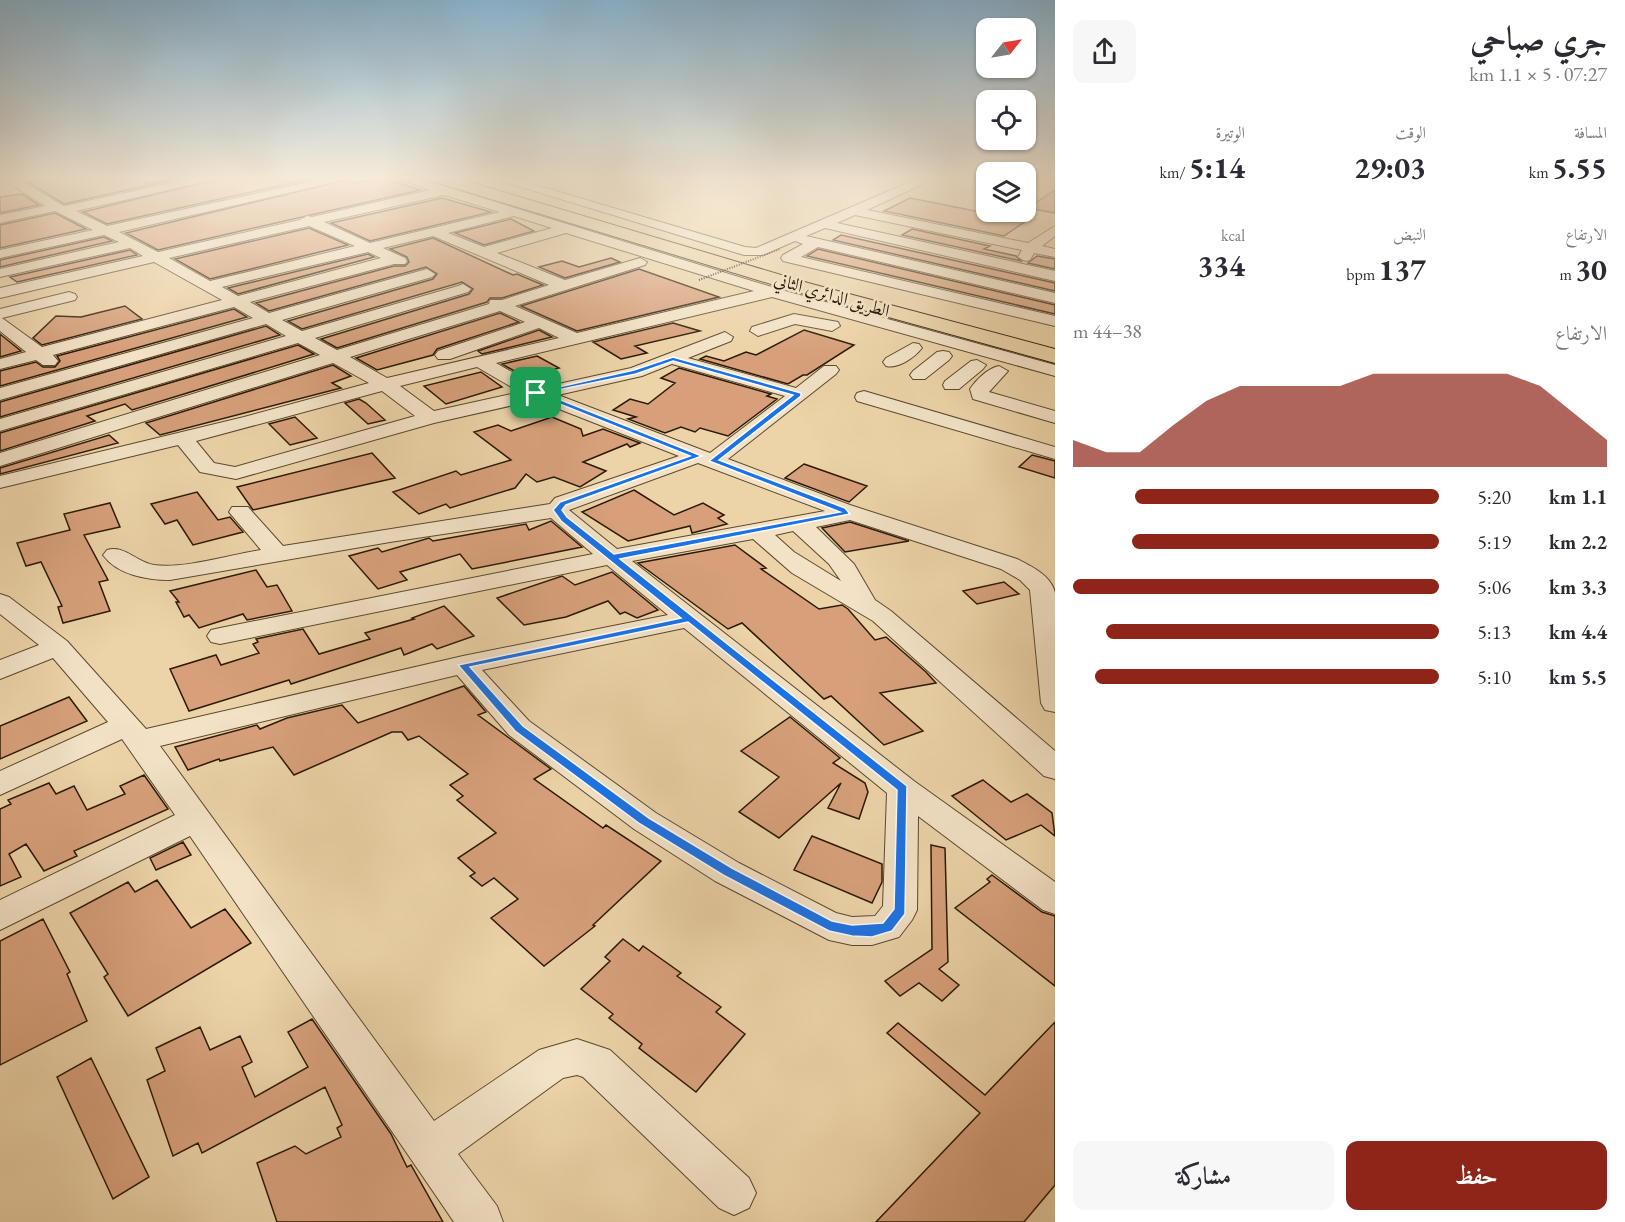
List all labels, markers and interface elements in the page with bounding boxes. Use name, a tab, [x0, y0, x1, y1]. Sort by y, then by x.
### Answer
text: جري صباحي	[1470, 17, 1607, 60]
north arrow	[976, 18, 1036, 78]
map controls	[976, 18, 1036, 222]
button: share	[1073, 20, 1136, 83]
text: 07:27 · 5 × 1.1 km	[1469, 61, 1607, 87]
button: locate	[976, 90, 1036, 150]
text: الوتيرة	[1215, 122, 1245, 143]
text: الوقت	[1395, 122, 1426, 143]
text: المسافة	[1574, 122, 1607, 143]
text: 5:14	[1189, 148, 1245, 187]
text: 29:03	[1354, 148, 1426, 187]
text: 5.55	[1552, 148, 1607, 187]
button: layers	[976, 162, 1036, 222]
text: /km	[1159, 162, 1189, 183]
text: km	[1529, 162, 1552, 183]
text: النبض	[1393, 224, 1426, 245]
text: الارتفاع	[1565, 224, 1607, 245]
text: kcal	[1221, 225, 1245, 246]
text: 334	[1197, 246, 1245, 285]
text: 137	[1378, 250, 1426, 289]
text: 30	[1575, 250, 1607, 289]
text: bpm	[1346, 264, 1378, 285]
text: m	[1560, 264, 1575, 285]
street label: الطريق الدائري الثاني	[771, 267, 893, 326]
text: 38–44 m	[1073, 318, 1142, 344]
text: الارتفاع	[1555, 320, 1607, 346]
pin	[510, 367, 561, 418]
icon: arrive	[519, 376, 552, 409]
text: 5:20	[1477, 484, 1511, 510]
text: 1.1 km	[1549, 484, 1607, 510]
text: 5:19	[1477, 529, 1511, 555]
text: 2.2 km	[1549, 529, 1607, 555]
text: 5:06	[1477, 574, 1511, 600]
text: 3.3 km	[1549, 574, 1607, 600]
text: 5:13	[1477, 619, 1511, 645]
text: 4.4 km	[1549, 619, 1607, 645]
text: 5:10	[1477, 664, 1511, 690]
text: 5.5 km	[1549, 664, 1607, 690]
button: مشاركة	[1073, 1141, 1334, 1210]
button: حفظ	[1346, 1141, 1607, 1210]

